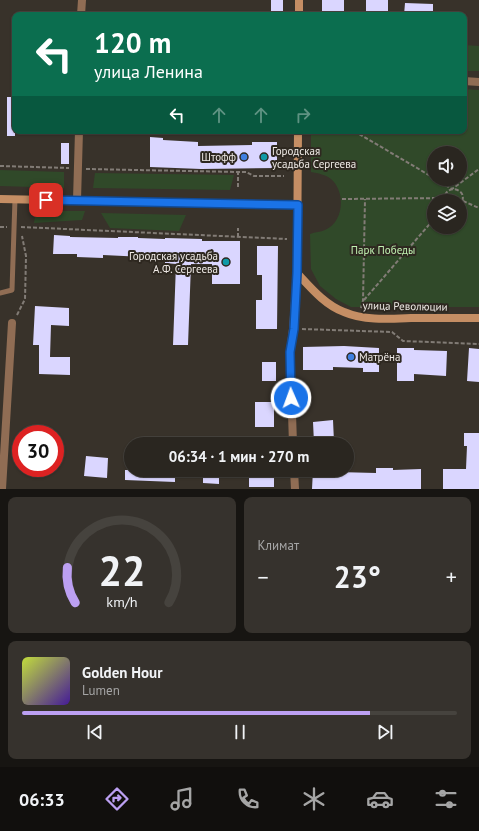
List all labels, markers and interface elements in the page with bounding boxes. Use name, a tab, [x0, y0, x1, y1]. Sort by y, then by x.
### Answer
text: 120 m	[94, 24, 171, 61]
icon: left	[28, 28, 80, 80]
text: улица Ленина	[94, 60, 203, 83]
icon: left	[166, 104, 188, 126]
icon: ahead	[208, 104, 230, 126]
icon: ahead	[250, 104, 272, 126]
icon: right	[292, 104, 314, 126]
place label: Городская усадьба Сергеева	[272, 144, 356, 171]
map controls	[427, 146, 467, 234]
button: sound	[427, 146, 467, 186]
place label: Штофф	[201, 150, 236, 164]
marker: Штофф	[239, 152, 249, 162]
marker: Городская усадьба Сергеева	[259, 152, 269, 162]
pin	[29, 183, 63, 217]
icon: arrive	[35, 189, 57, 211]
button: layers	[427, 194, 467, 234]
park label: Парк Победы	[351, 243, 415, 257]
place label: Городская усадьба А.Ф. Сергеева	[129, 249, 218, 276]
marker: Городская усадьба А.Ф. Сергеева	[221, 257, 231, 267]
street label: улица Революции	[362, 298, 448, 314]
place label: Матрёна	[359, 350, 400, 364]
marker: Матрёна	[346, 352, 356, 362]
position arrow	[270, 377, 312, 419]
speed limit sign: 30	[12, 425, 64, 477]
text: 06:34 · 1 мин · 270 m	[169, 447, 309, 466]
text: Климат	[258, 537, 299, 554]
text: 22	[98, 544, 145, 597]
text: 23°	[334, 557, 381, 596]
text: −	[258, 563, 269, 591]
text: +	[446, 563, 457, 591]
text: km/h	[106, 592, 137, 611]
text: Golden Hour	[82, 663, 162, 682]
text: Lumen	[82, 682, 120, 699]
icon: previous	[84, 721, 106, 743]
icon: pause	[229, 721, 251, 743]
icon: next	[374, 721, 396, 743]
icon: directions	[103, 785, 131, 813]
icon: music	[168, 785, 196, 813]
icon: phone	[234, 785, 262, 813]
icon: climate	[300, 785, 328, 813]
icon: car	[366, 785, 394, 813]
icon: filters	[432, 785, 460, 813]
text: 06:33	[19, 788, 65, 811]

